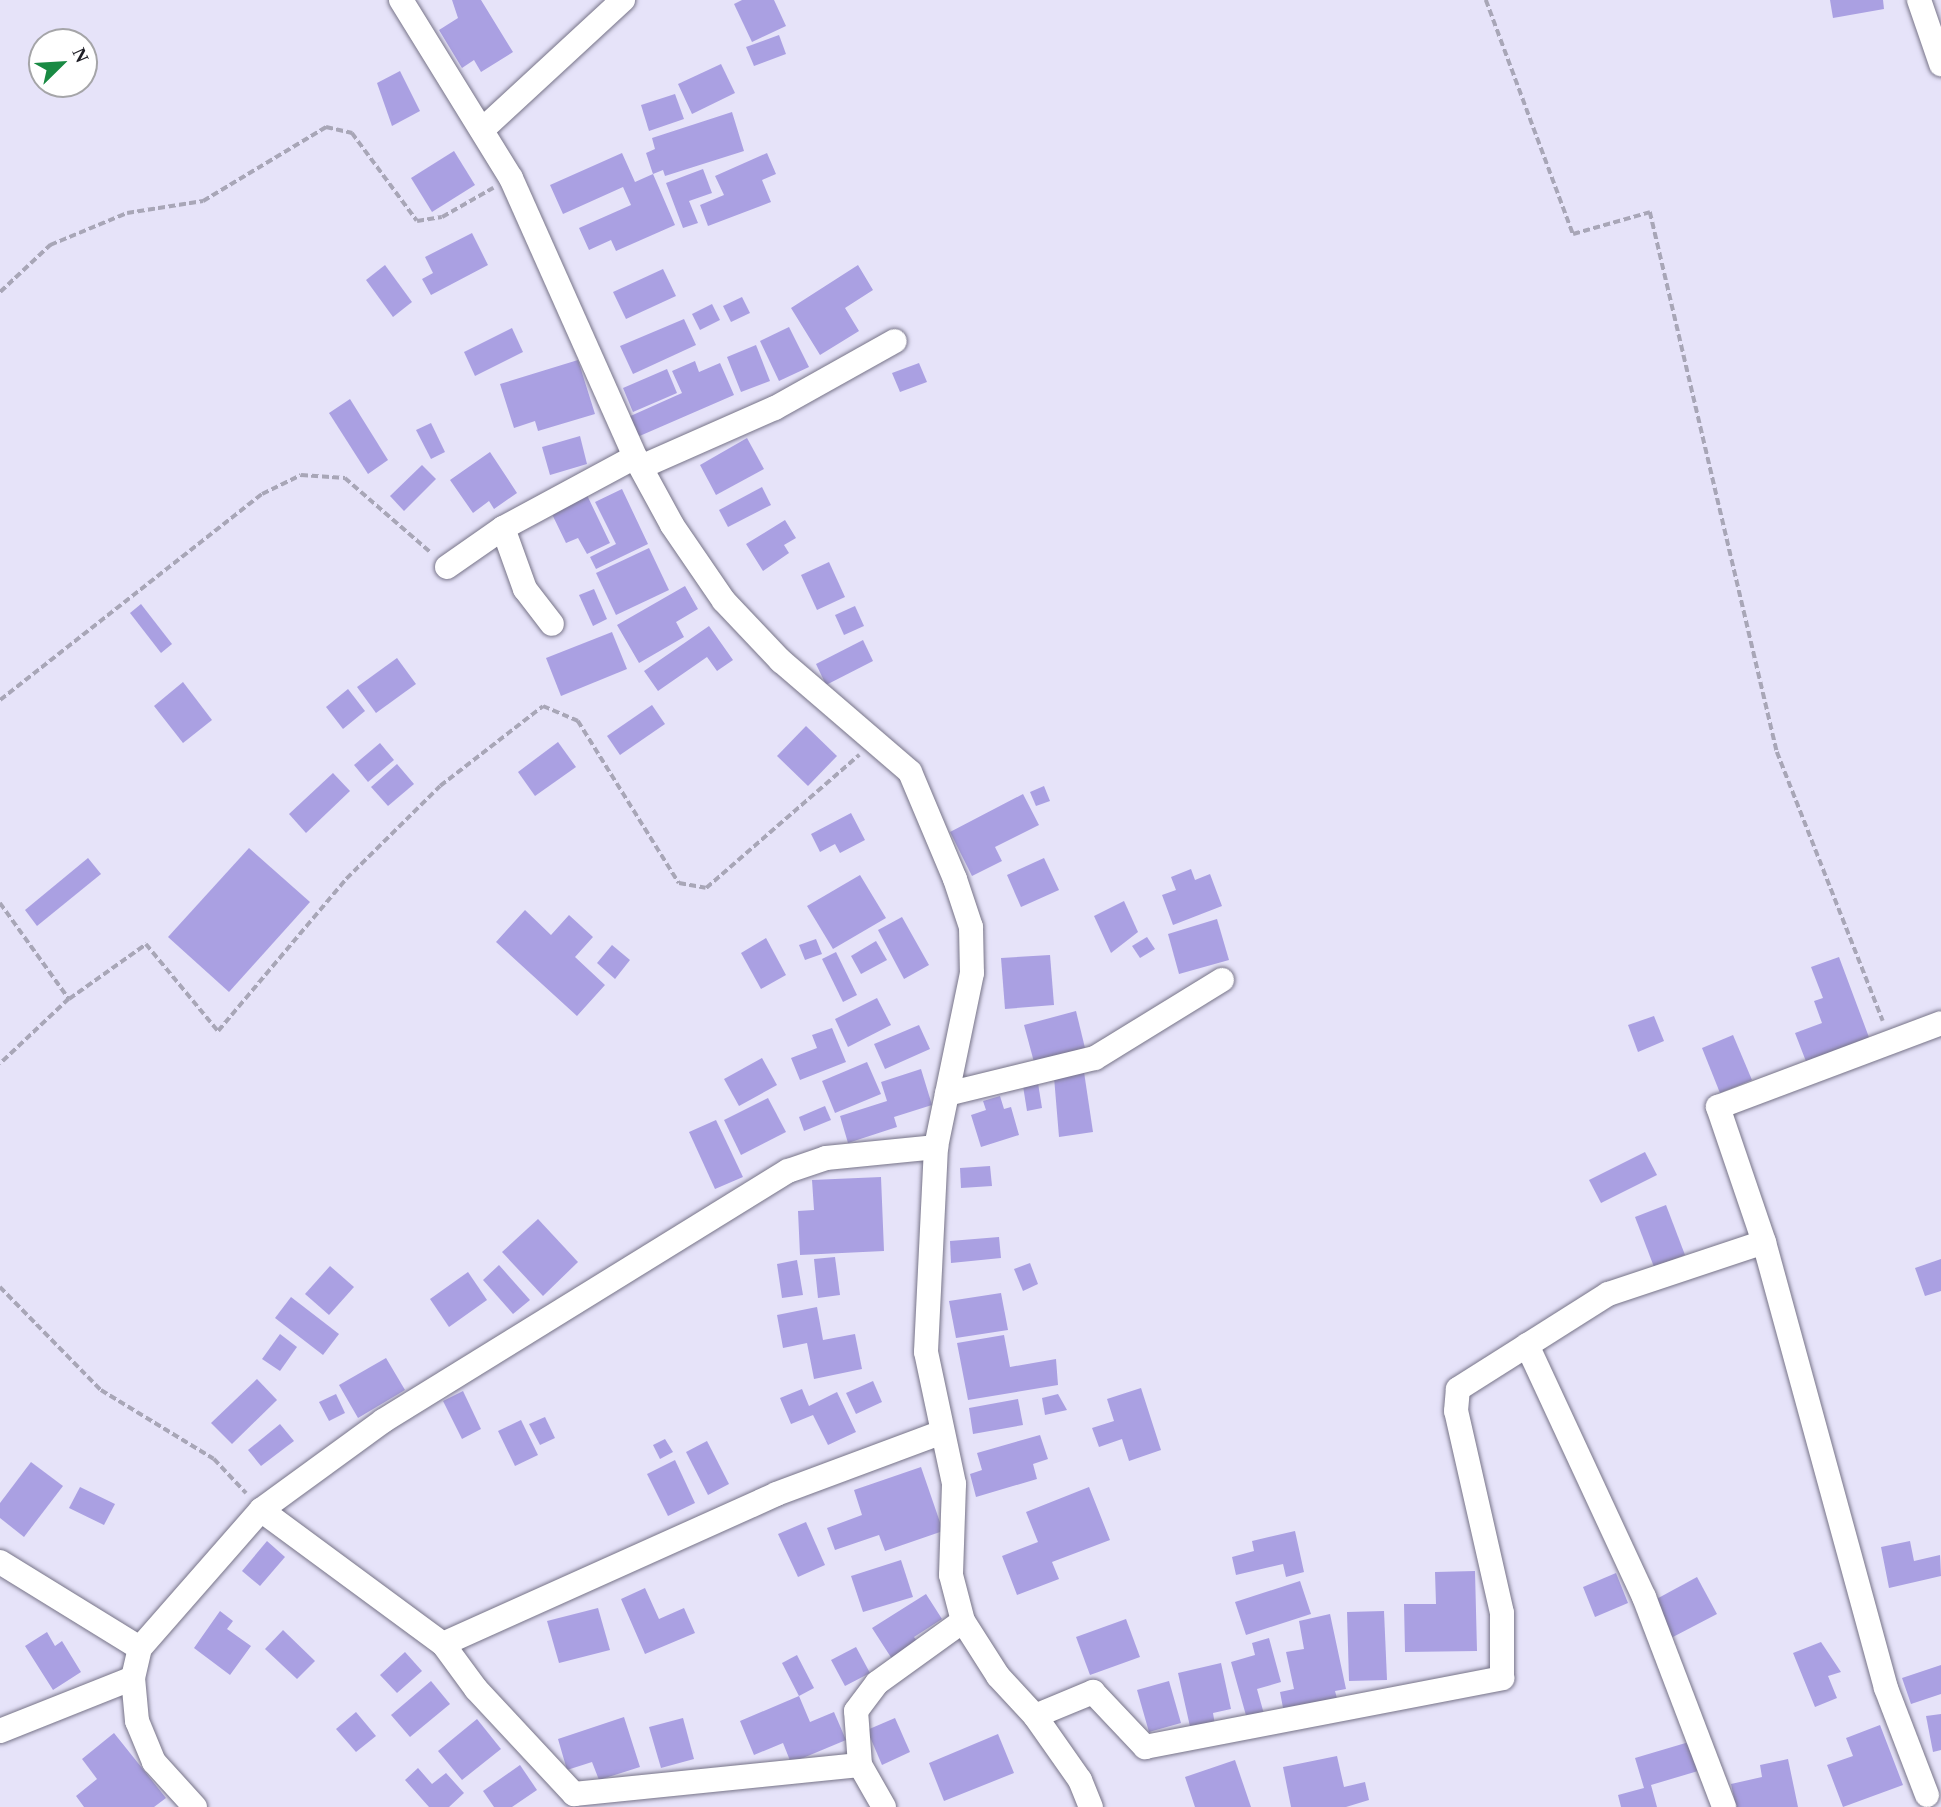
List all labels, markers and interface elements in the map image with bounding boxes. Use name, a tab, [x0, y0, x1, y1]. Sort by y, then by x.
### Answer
north arrow	[28, 28, 98, 98]
text: N	[68, 45, 93, 66]

